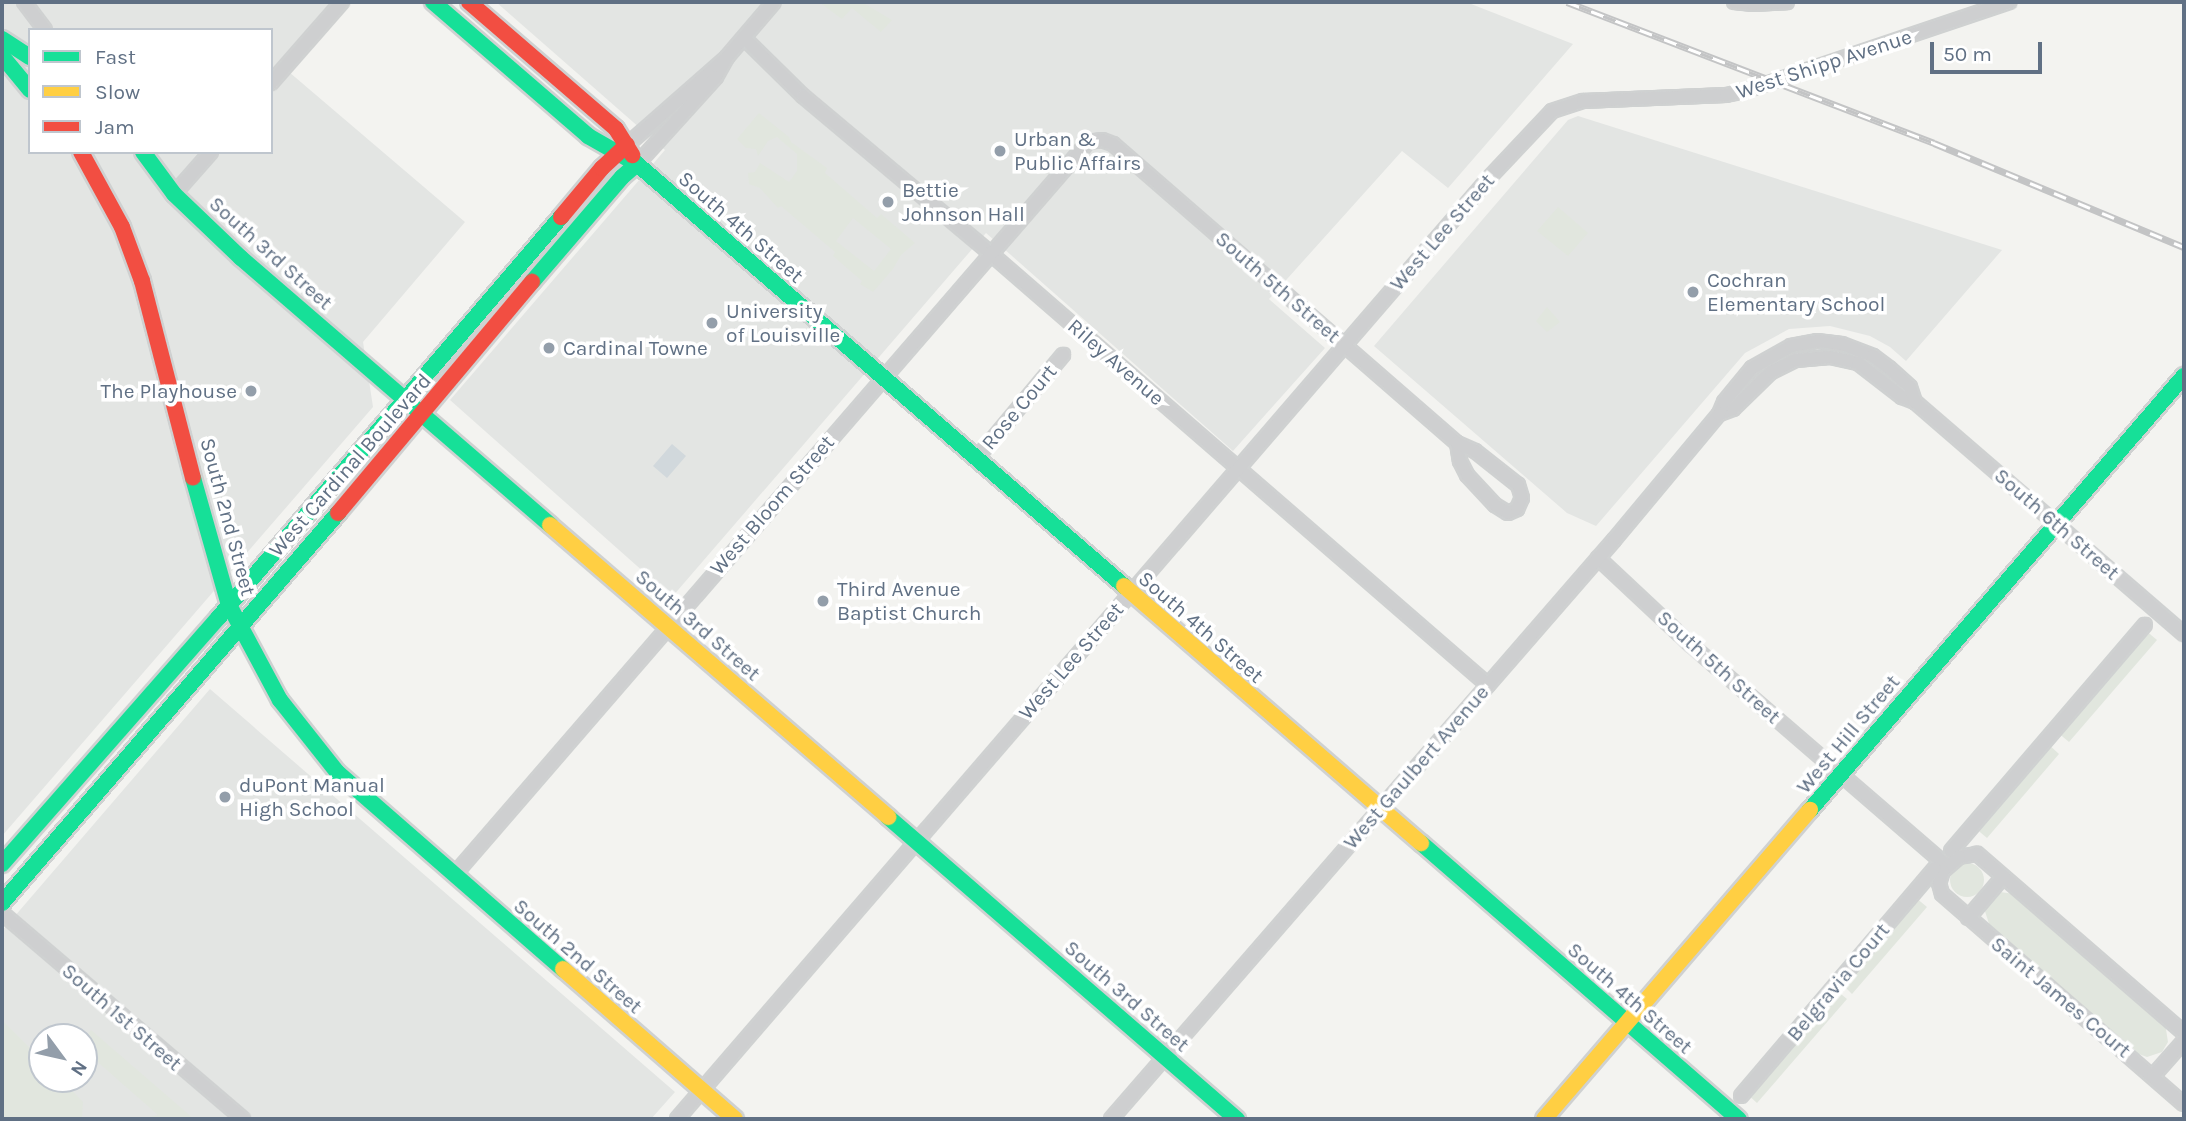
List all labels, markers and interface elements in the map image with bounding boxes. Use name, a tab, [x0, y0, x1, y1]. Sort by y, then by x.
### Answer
street label: West Shipp Avenue	[1733, 24, 1915, 104]
legend	[28, 28, 273, 154]
scale bar	[1934, 28, 2046, 72]
text: 50 m	[1943, 42, 1992, 66]
text: Fast	[95, 45, 136, 69]
text: Slow	[95, 80, 140, 104]
text: Jam	[95, 115, 135, 139]
place label: Urban & Public Affairs	[1014, 126, 1141, 176]
marker: Urban & Public Affairs	[992, 143, 1008, 159]
street label: South 4th Street	[673, 166, 809, 288]
street label: West Lee Street	[1384, 168, 1500, 296]
place label: Bettie Johnson Hall	[902, 177, 1025, 227]
street label: South 3rd Street	[204, 191, 338, 315]
marker: Bettie Johnson Hall	[880, 194, 896, 210]
street label: South 5th Street	[1210, 226, 1346, 348]
place label: Cochran Elementary School	[1707, 267, 1885, 317]
marker: Cochran Elementary School	[1685, 284, 1701, 300]
place label: University of Louisville	[726, 298, 840, 348]
street label: Riley Avenue	[1063, 313, 1169, 411]
marker: University of Louisville	[704, 315, 720, 331]
place label: Cardinal Towne	[563, 335, 708, 361]
marker: Cardinal Towne	[541, 340, 557, 356]
street label: Rose Court	[976, 359, 1062, 455]
street label: West Cardinal Boulevard	[264, 368, 436, 562]
place label: The Playhouse	[101, 378, 237, 404]
marker: The Playhouse	[243, 383, 259, 399]
street label: West Bloom Street	[704, 430, 840, 580]
street label: South 2nd Street	[195, 435, 261, 599]
street label: South 6th Street	[1989, 463, 2125, 585]
street label: South 3rd Street	[630, 564, 766, 686]
street label: South 4th Street	[1133, 566, 1269, 688]
place label: Third Avenue Baptist Church	[837, 576, 981, 626]
marker: Third Avenue Baptist Church	[815, 593, 831, 609]
street label: West Lee Street	[1013, 597, 1129, 725]
street label: South 5th Street	[1652, 605, 1786, 729]
street label: West Hill Street	[1791, 669, 1905, 799]
street label: West Gaulbert Avenue	[1338, 680, 1494, 854]
place label: duPont Manual High School	[239, 772, 385, 822]
marker: duPont Manual High School	[217, 789, 233, 805]
street label: South 2nd Street	[508, 893, 648, 1019]
street label: Belgravia Court	[1781, 918, 1895, 1046]
street label: Saint James Court	[1986, 931, 2136, 1063]
street label: South 3rd Street	[1059, 935, 1195, 1057]
street label: South 4th Street	[1562, 937, 1698, 1059]
street label: South 1st Street	[57, 958, 187, 1076]
north arrow	[28, 1023, 98, 1093]
text: N	[66, 1057, 92, 1080]

